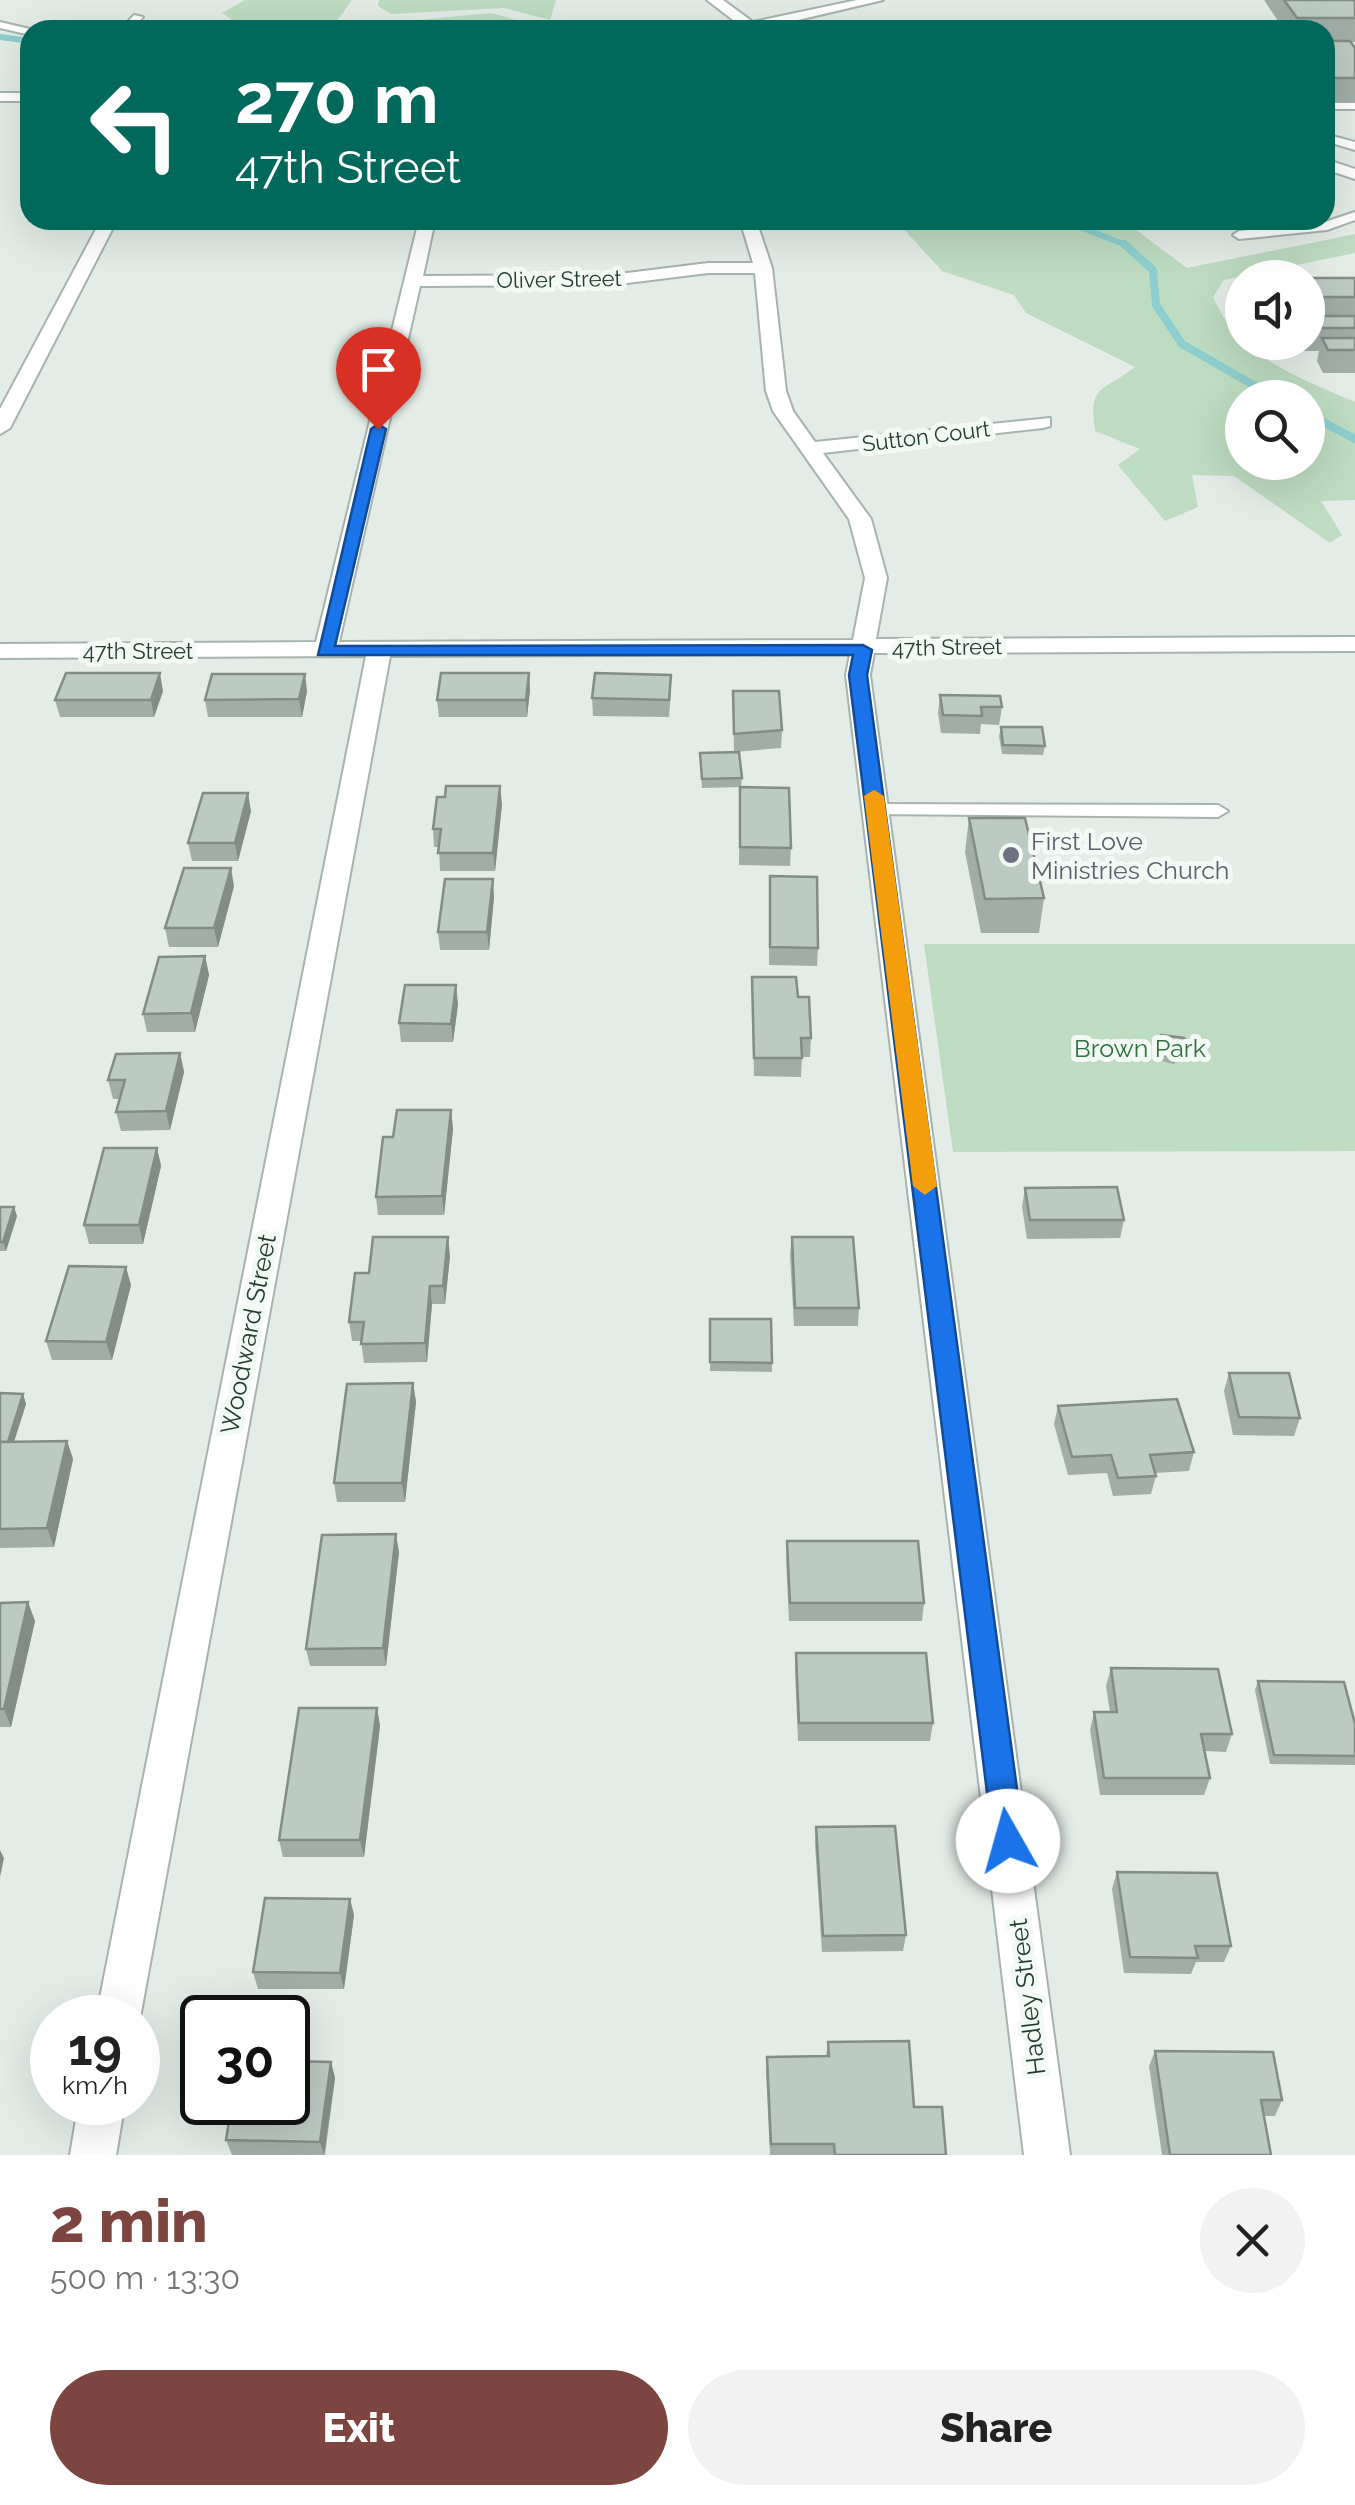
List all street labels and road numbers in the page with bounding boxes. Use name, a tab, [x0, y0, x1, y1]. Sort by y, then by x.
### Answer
street label: Oliver Street	[496, 265, 623, 293]
street label: Sutton Court	[860, 415, 992, 457]
street label: 47th Street	[892, 633, 1003, 661]
street label: 47th Street	[83, 638, 194, 664]
street label: Woodward Street	[214, 1231, 282, 1437]
street label: Hadley Street	[1002, 1917, 1051, 2077]

